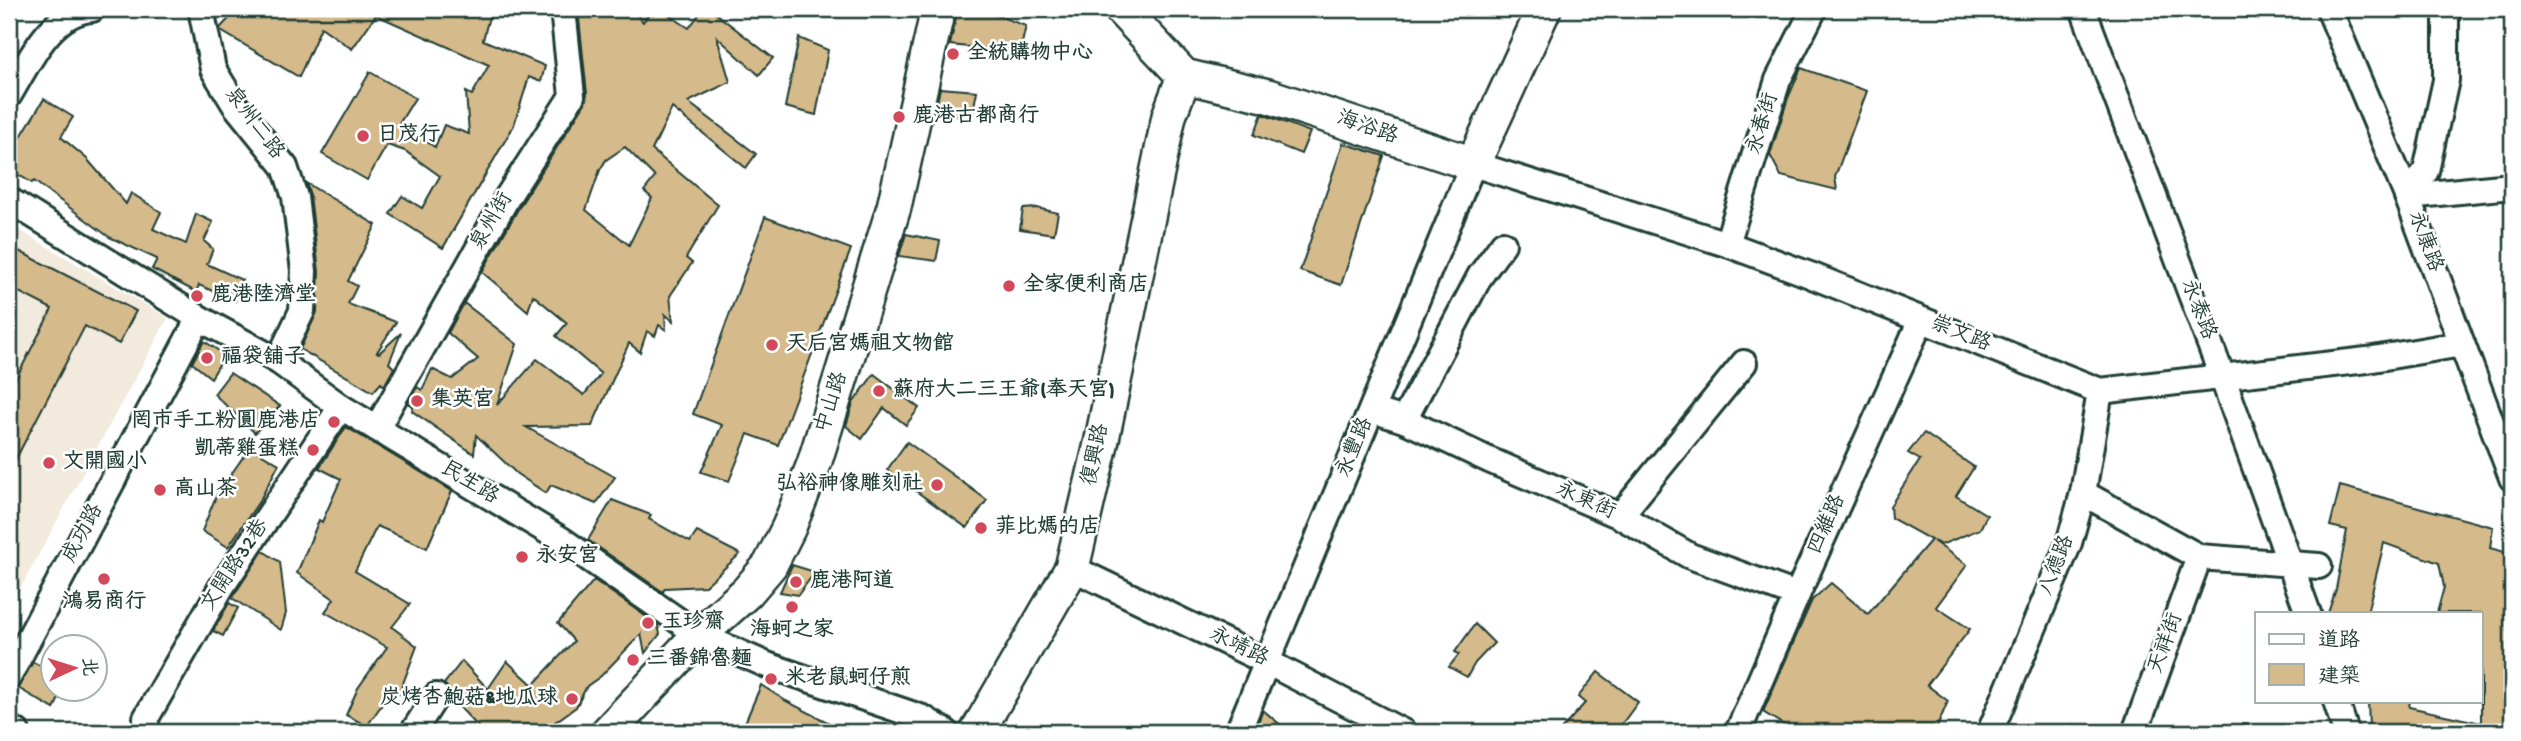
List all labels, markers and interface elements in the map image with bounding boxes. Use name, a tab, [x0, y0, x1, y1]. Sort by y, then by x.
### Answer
place label: 全統購物中心	[967, 40, 1093, 67]
marker: 全統購物中心	[945, 46, 961, 62]
street label: 泉州二路	[218, 82, 290, 165]
street label: 永春街	[1741, 90, 1785, 158]
place label: 鹿港古都商行	[913, 103, 1039, 130]
street label: 海浴路	[1333, 105, 1402, 151]
marker: 鹿港古都商行	[891, 109, 907, 125]
place label: 日茂行	[377, 122, 440, 149]
marker: 日茂行	[355, 128, 371, 144]
street label: 泉州街	[465, 187, 520, 256]
street label: 永康路	[2401, 207, 2448, 276]
place label: 全家便利商店	[1023, 272, 1149, 299]
street label: 永泰路	[2174, 275, 2222, 344]
marker: 全家便利商店	[1001, 278, 1017, 294]
place label: 鹿港陸濟堂	[211, 282, 316, 309]
marker: 鹿港陸濟堂	[189, 288, 205, 304]
street label: 崇文路	[1926, 310, 1995, 358]
place label: 天后宮媽祖文物館	[786, 331, 954, 358]
marker: 天后宮媽祖文物館	[764, 337, 780, 353]
place label: 福袋舖子	[221, 344, 305, 371]
marker: 福袋舖子	[199, 350, 215, 366]
street label: 中山路	[809, 369, 855, 437]
place label: 蘇府大二三王爺(奉天宮)	[893, 377, 1115, 404]
marker: 蘇府大二三王爺(奉天宮)	[871, 383, 887, 399]
place label: 集英宮	[431, 387, 494, 414]
marker: 集英宮	[409, 393, 425, 409]
place label: 罔市手工粉圓鹿港店	[131, 408, 320, 435]
street label: 永豐路	[1330, 413, 1380, 482]
marker: 罔市手工粉圓鹿港店	[326, 414, 342, 430]
street label: 復興路	[1076, 421, 1116, 488]
place label: 凱蒂雞蛋糕	[194, 436, 299, 463]
marker: 凱蒂雞蛋糕	[305, 442, 321, 458]
place label: 文開國小	[63, 450, 147, 476]
marker: 文開國小	[41, 455, 57, 471]
street label: 民生路	[436, 455, 503, 511]
place label: 弘裕神像雕刻社	[776, 471, 923, 498]
place label: 高山茶	[174, 476, 237, 503]
street label: 永東街	[1551, 476, 1620, 526]
marker: 弘裕神像雕刻社	[929, 477, 945, 493]
marker: 高山茶	[152, 482, 168, 498]
street label: 四維路	[1802, 490, 1852, 559]
street label: 成功路	[56, 499, 110, 568]
street label: 文開路32巷	[195, 514, 275, 617]
place label: 菲比媽的店	[995, 514, 1100, 541]
marker: 菲比媽的店	[973, 520, 989, 536]
street label: 八德路	[2033, 531, 2081, 600]
place label: 永安宮	[536, 543, 599, 570]
marker: 永安宮	[514, 549, 530, 565]
place label: 鹿港阿道	[810, 568, 894, 595]
marker: 鴻易商行	[96, 571, 112, 587]
marker: 鹿港阿道	[788, 574, 804, 590]
place label: 鴻易商行	[62, 589, 146, 616]
marker: 海蚵之家	[784, 599, 800, 615]
place label: 玉珍齋	[662, 609, 725, 636]
street label: 天祥街	[2144, 610, 2190, 678]
legend	[2255, 612, 2482, 702]
marker: 玉珍齋	[640, 615, 656, 631]
place label: 海蚵之家	[750, 617, 834, 644]
street label: 永靖路	[1204, 621, 1273, 673]
text: 道路	[2318, 628, 2360, 655]
north arrow	[38, 632, 108, 702]
place label: 三番錦魯麵	[647, 646, 752, 673]
marker: 三番錦魯麵	[625, 652, 641, 668]
text: 北	[75, 657, 100, 677]
text: 建築	[2318, 664, 2360, 691]
place label: 米老鼠蚵仔煎	[785, 665, 911, 692]
marker: 米老鼠蚵仔煎	[763, 671, 779, 687]
place label: 炭烤杏鮑菇&地瓜球	[380, 685, 558, 712]
marker: 炭烤杏鮑菇&地瓜球	[564, 691, 580, 707]

